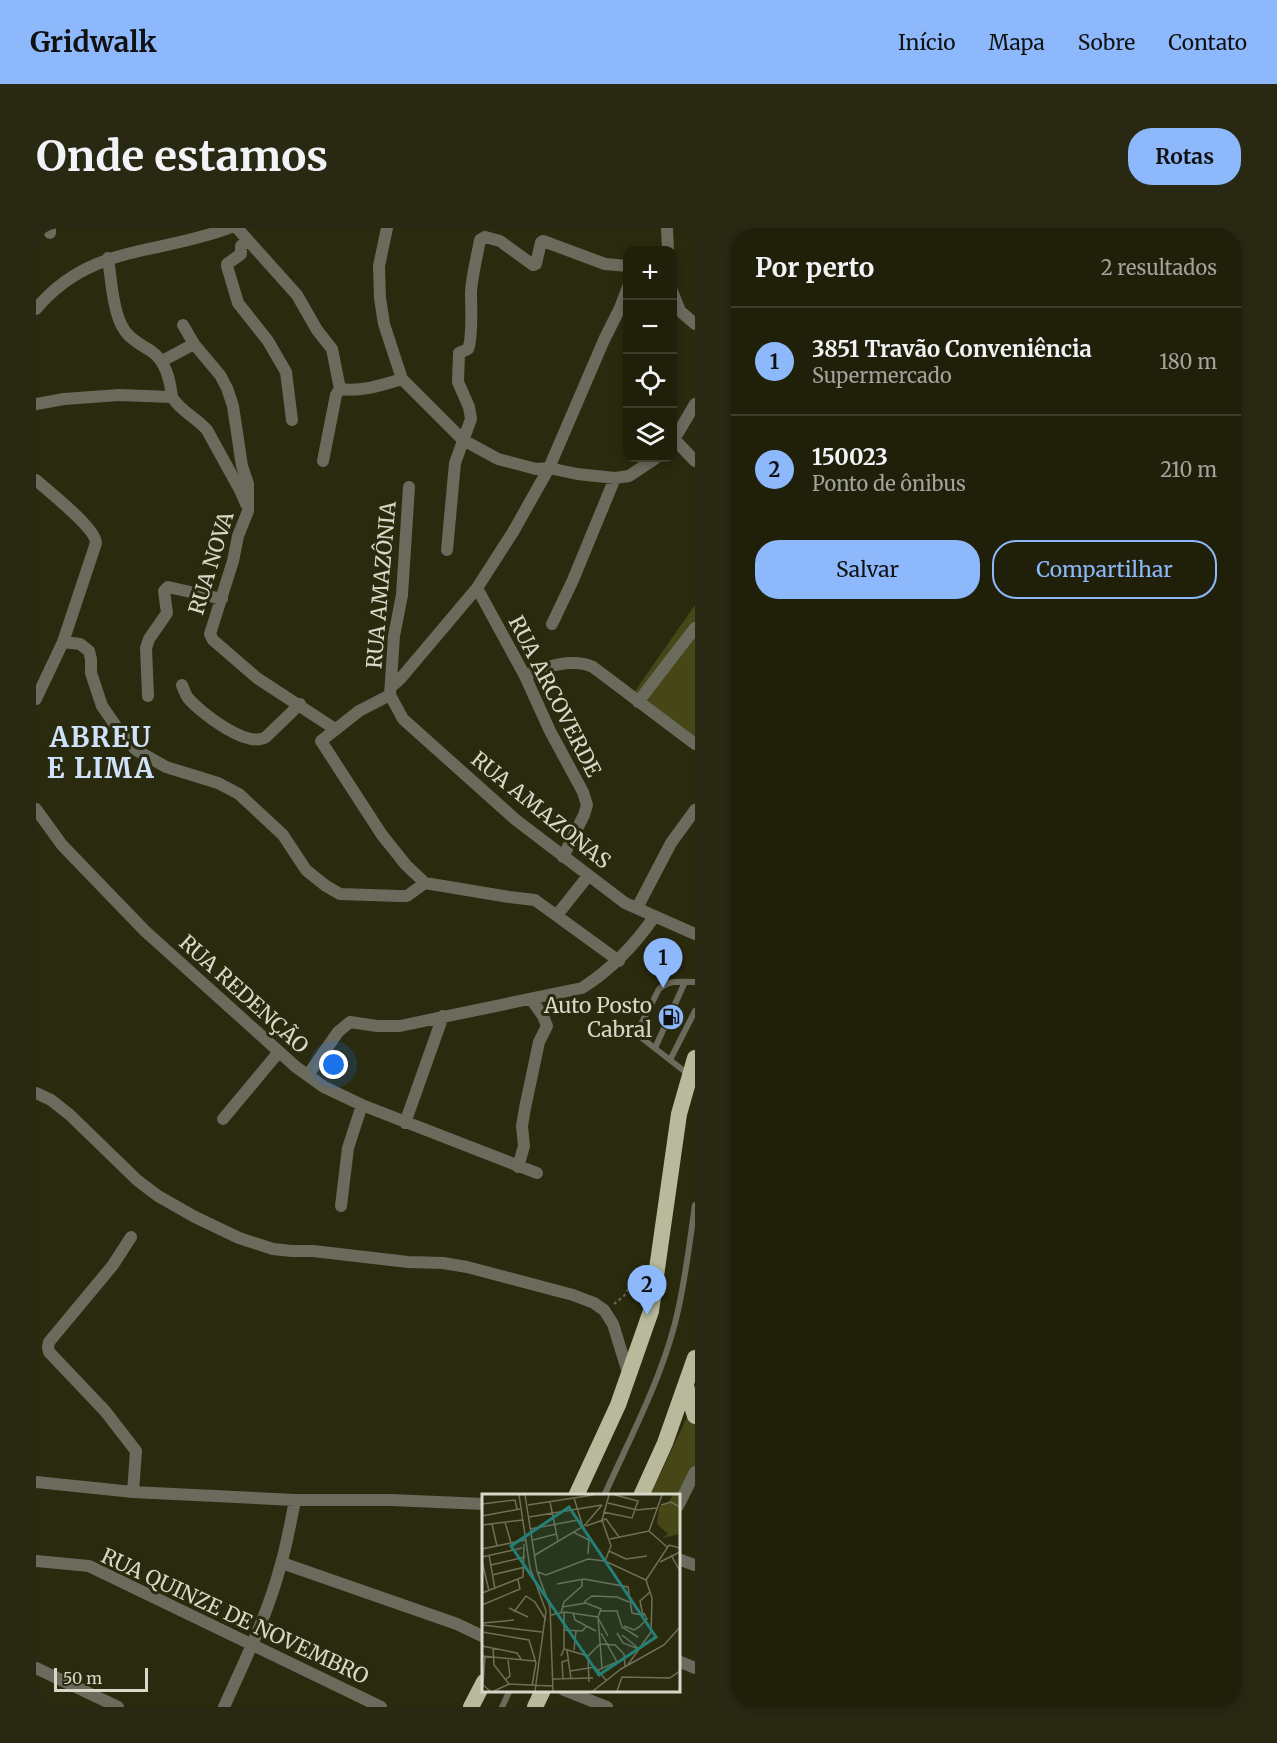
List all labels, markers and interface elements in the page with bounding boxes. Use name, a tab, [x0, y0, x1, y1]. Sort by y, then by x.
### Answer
text: Gridwalk	[30, 24, 157, 60]
text: Início	[898, 29, 956, 56]
text: Mapa	[989, 29, 1045, 56]
text: Sobre	[1078, 29, 1135, 56]
text: Contato	[1168, 29, 1247, 56]
button: Rotas	[1128, 128, 1241, 185]
text: Onde estamos	[36, 130, 328, 182]
map controls	[623, 246, 677, 462]
button: +	[623, 246, 677, 300]
text: Por perto	[755, 251, 874, 284]
text: 2 resultados	[1101, 255, 1217, 280]
button: −	[623, 300, 677, 354]
text: 3851 Travão Conveniência	[812, 335, 1092, 363]
text: 1	[770, 349, 779, 374]
text: 180 m	[1159, 349, 1217, 374]
button: locate	[623, 354, 677, 408]
text: Supermercado	[812, 363, 952, 388]
button: layers	[623, 408, 677, 462]
text: 150023	[812, 443, 888, 471]
text: 2	[769, 457, 780, 482]
text: 210 m	[1160, 457, 1217, 482]
text: Ponto de ônibus	[812, 471, 966, 496]
street label: RUA AMAZÔNIA	[360, 500, 402, 670]
street label: RUA NOVA	[183, 508, 240, 618]
button: Salvar	[755, 540, 980, 599]
button: Compartilhar	[992, 540, 1217, 599]
street label: RUA ARCOVERDE	[503, 611, 608, 782]
district label: ABREU E LIMA	[47, 720, 155, 785]
street label: RUA AMAZONAS	[466, 745, 616, 875]
street label: RUA REDENÇÃO	[174, 929, 314, 1059]
pin: 1	[644, 938, 682, 988]
place label: Auto Posto Cabral	[543, 992, 652, 1043]
fuel station icon: Auto Posto Cabral	[656, 1002, 686, 1032]
your location	[319, 1050, 348, 1079]
pin: 2	[628, 1266, 666, 1315]
inset map	[482, 1494, 680, 1692]
street label: RUA QUINZE DE NOVEMBRO	[97, 1542, 373, 1690]
scale bar	[54, 1665, 148, 1692]
text: 50 m	[63, 1668, 102, 1688]

